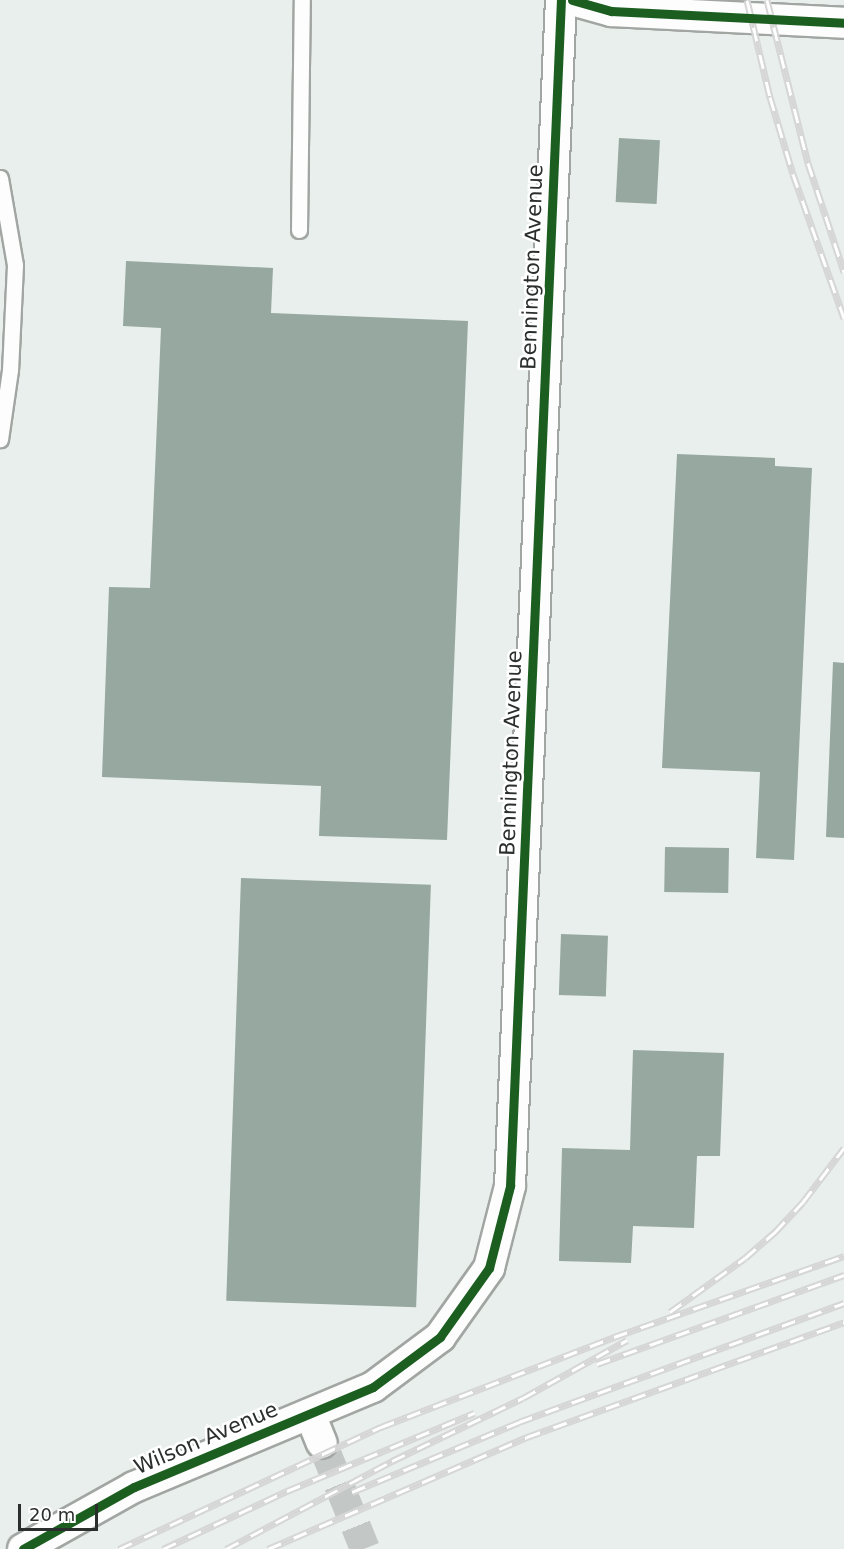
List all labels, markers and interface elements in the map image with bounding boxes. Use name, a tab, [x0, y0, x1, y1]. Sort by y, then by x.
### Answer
street label: Bennington Avenue	[516, 164, 548, 370]
street label: Bennington Avenue	[495, 650, 527, 856]
street label: Wilson Avenue	[130, 1396, 282, 1480]
scale bar	[21, 1492, 100, 1530]
text: 20 m	[29, 1504, 75, 1525]

